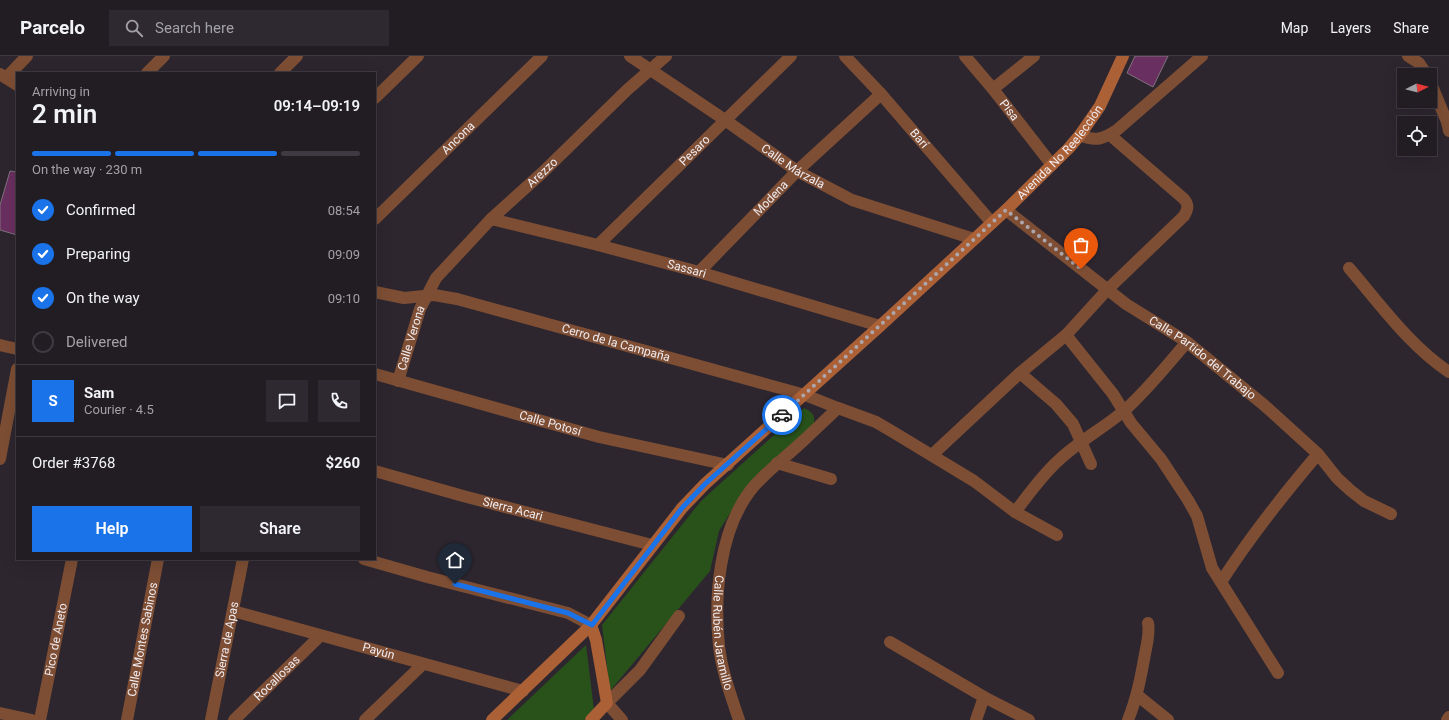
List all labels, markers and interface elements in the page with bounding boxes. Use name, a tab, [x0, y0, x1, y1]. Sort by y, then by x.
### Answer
search box	[109, 10, 389, 46]
text: Parcelo	[20, 16, 85, 39]
icon: search	[123, 17, 145, 39]
text: Search here	[155, 19, 234, 37]
text: Map	[1281, 20, 1308, 36]
text: Layers	[1330, 20, 1371, 36]
text: Share	[1393, 20, 1429, 36]
north arrow	[1397, 68, 1437, 108]
map controls	[1397, 68, 1437, 156]
text: Arriving in	[32, 84, 90, 99]
text: 09:14–09:19	[274, 97, 360, 115]
street label: Pisa	[997, 97, 1022, 124]
text: 2 min	[32, 99, 97, 129]
street label: Avenida No Reelección	[1014, 102, 1106, 202]
button: locate	[1397, 116, 1437, 156]
street label: Ancona	[439, 119, 477, 157]
street label: Barí	[907, 126, 932, 152]
street label: Pesaro	[676, 132, 713, 169]
street label: Calle Márzala	[759, 141, 827, 191]
street label: Arezzo	[524, 155, 561, 190]
text: On the way · 230 m	[32, 162, 142, 177]
street label: Modena	[751, 178, 791, 219]
icon: check	[32, 199, 54, 221]
text: Confirmed	[66, 201, 136, 219]
text: 08:54	[328, 203, 360, 218]
pin	[1064, 228, 1098, 269]
icon: bag	[1070, 234, 1092, 256]
icon: check	[32, 243, 54, 265]
text: Preparing	[66, 245, 130, 263]
text: 09:09	[328, 247, 360, 262]
street label: Sassari	[666, 257, 708, 281]
icon: check	[32, 287, 54, 309]
text: On the way	[66, 289, 140, 307]
text: 09:10	[328, 291, 360, 306]
street label: Calle Verona	[395, 303, 428, 372]
street label: Calle Partido del Trabajo	[1146, 313, 1259, 403]
street label: Cerro de la Campaña	[560, 321, 672, 364]
text: Delivered	[66, 333, 128, 351]
button: chat	[266, 380, 308, 422]
button: phone	[318, 380, 360, 422]
text: Sam	[84, 384, 114, 402]
text: S	[48, 392, 58, 410]
courier	[762, 395, 802, 435]
text: Courier · 4.5	[84, 402, 154, 417]
icon: car	[771, 404, 793, 426]
street label: Calle Potosí	[518, 408, 584, 439]
text: Order #3768	[32, 454, 115, 472]
text: $260	[326, 454, 360, 472]
street label: Sierra Acari	[481, 494, 544, 523]
button: Help	[32, 506, 192, 552]
button: Share	[200, 506, 360, 552]
pin	[438, 543, 472, 584]
icon: home	[444, 549, 466, 571]
street label: Calle Rubén Jaramillo	[710, 574, 736, 692]
street label: Calle Montes Sabinos	[125, 581, 160, 698]
street label: Sierra de Apas	[213, 600, 241, 679]
street label: Pico de Aneto	[42, 602, 70, 677]
street label: Payún	[361, 640, 396, 662]
street label: Rocallosas	[251, 653, 303, 704]

